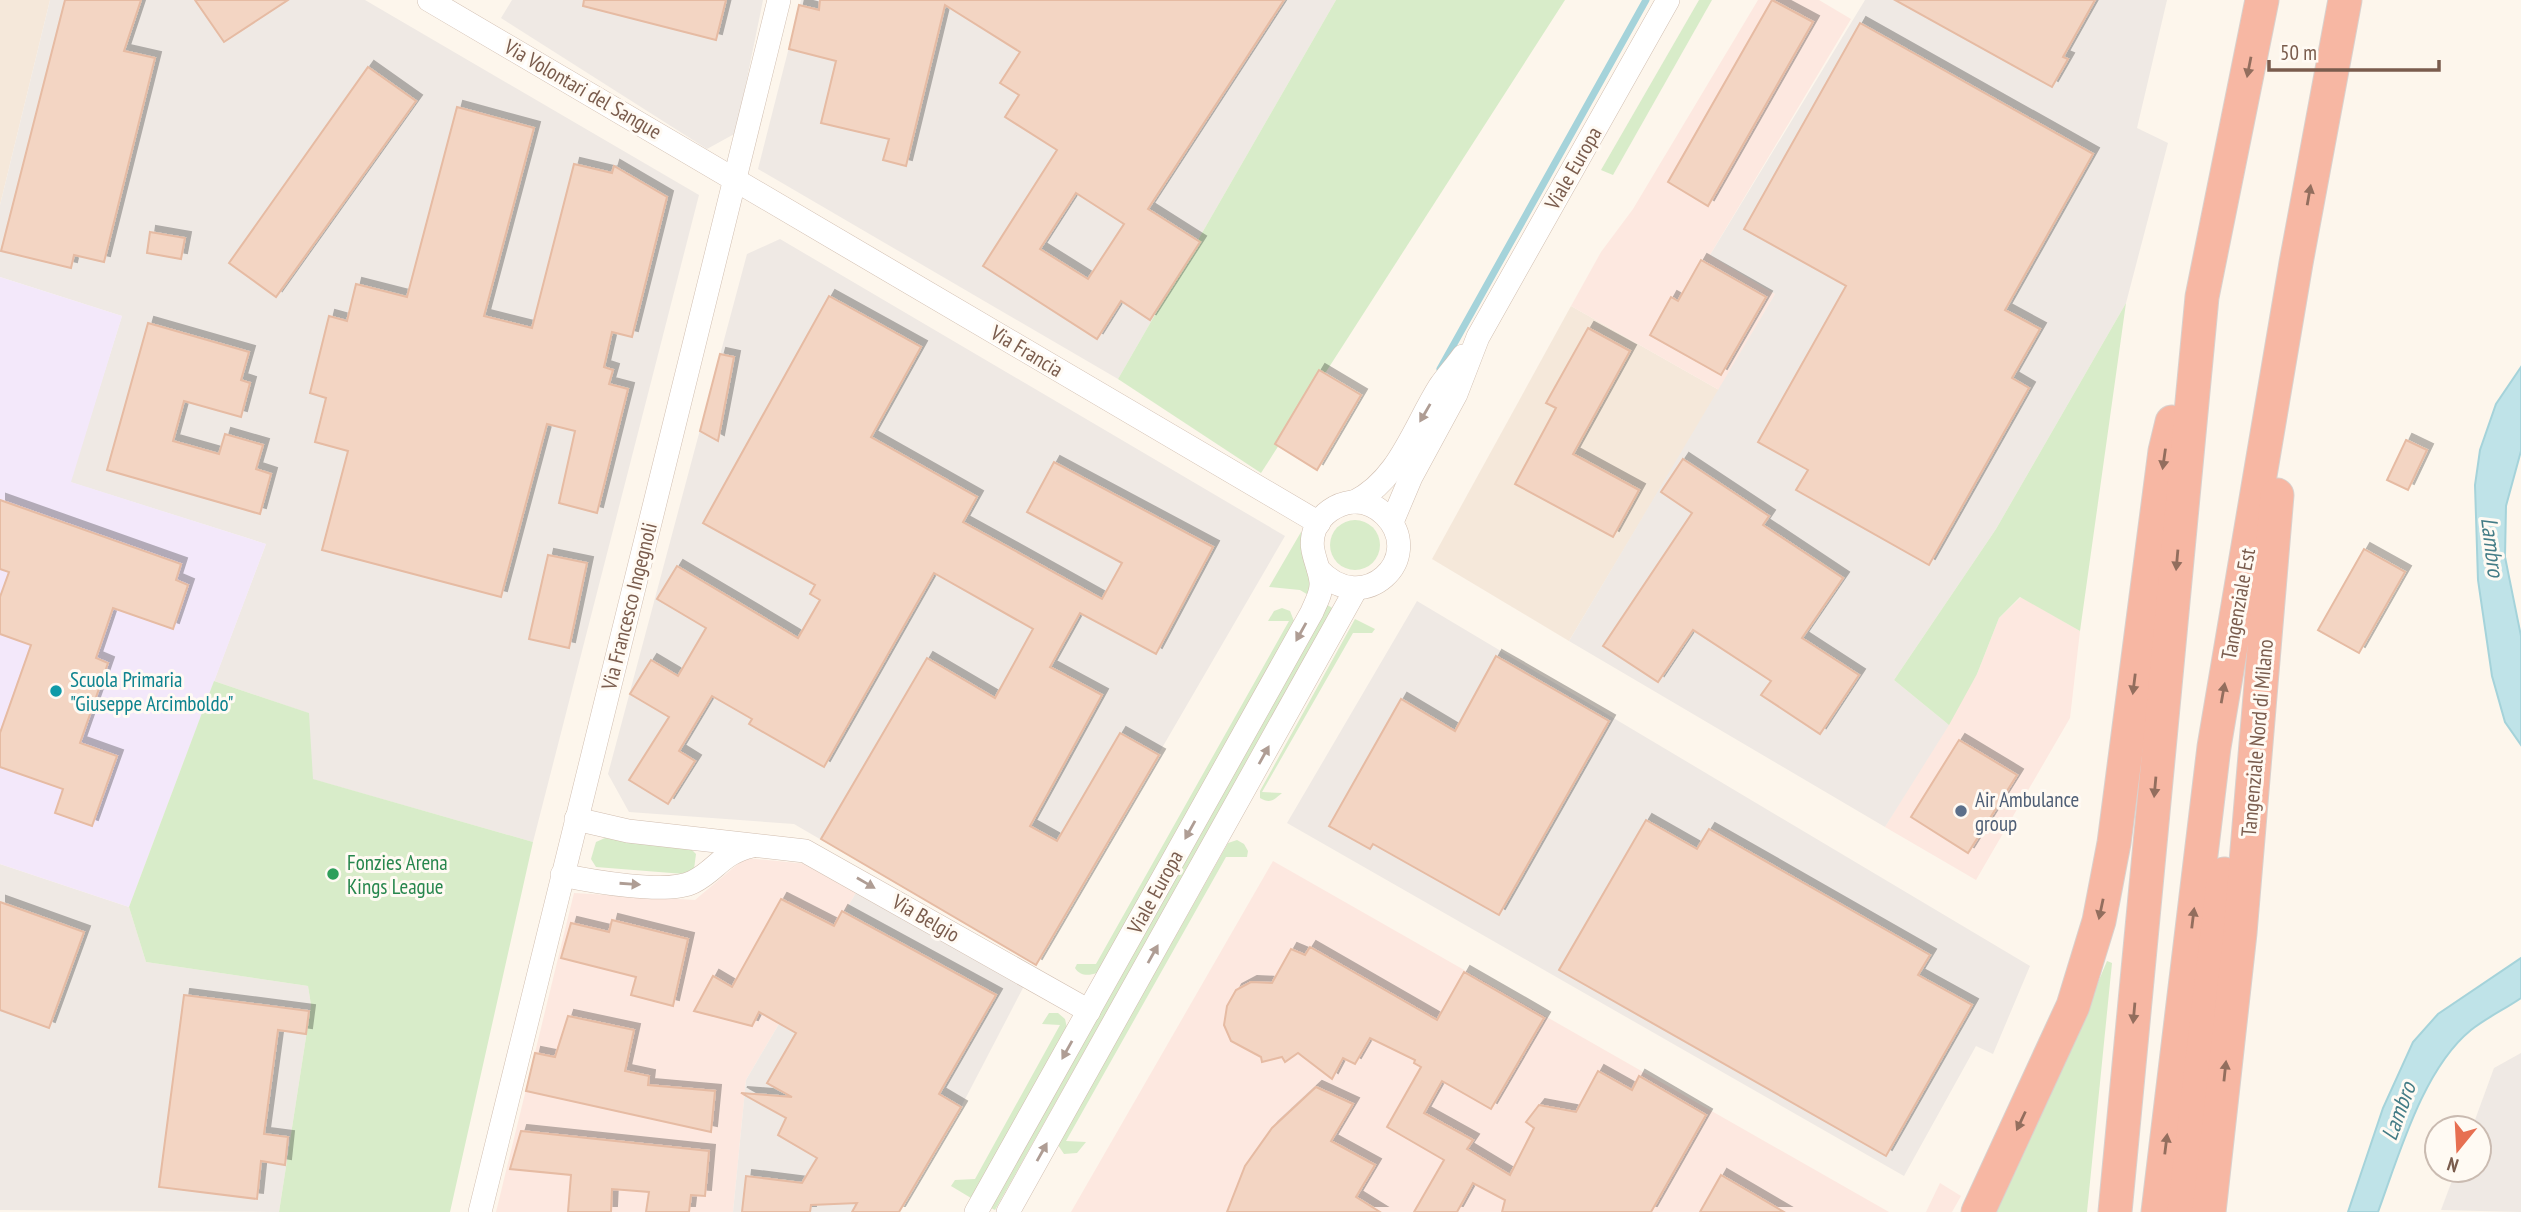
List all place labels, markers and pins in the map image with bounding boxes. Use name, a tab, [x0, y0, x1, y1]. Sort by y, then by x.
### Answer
place label: Scuola Primaria "Giuseppe Arcimboldo"	[70, 666, 234, 717]
marker: Scuola Primaria "Giuseppe Arcimboldo"	[48, 683, 64, 699]
place label: Air Ambulance group	[1975, 786, 2079, 837]
marker: Air Ambulance group	[1953, 803, 1969, 819]
place label: Fonzies Arena Kings League	[347, 849, 448, 900]
marker: Fonzies Arena Kings League	[325, 866, 341, 882]

